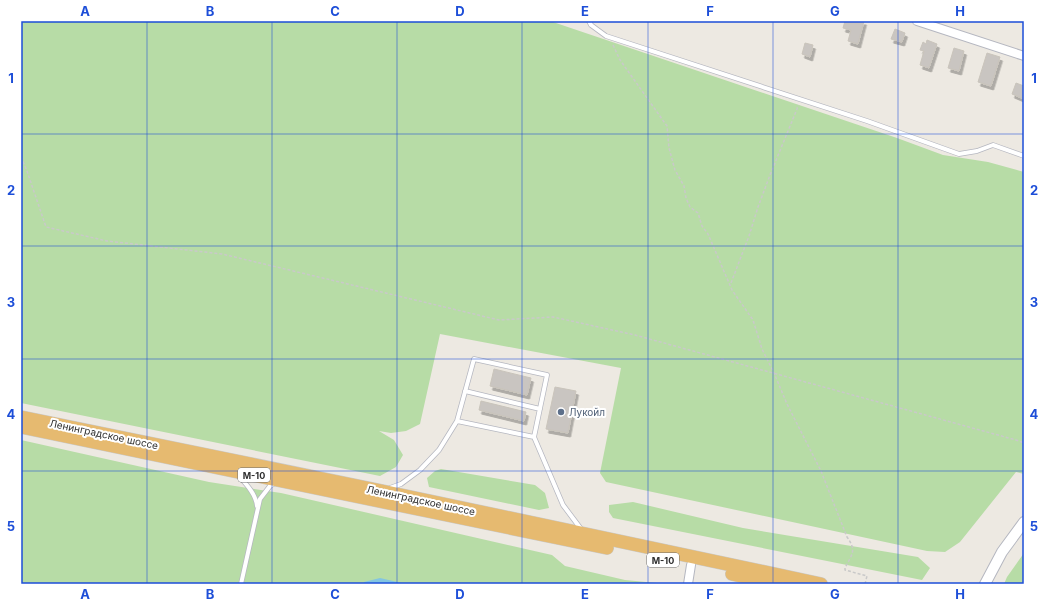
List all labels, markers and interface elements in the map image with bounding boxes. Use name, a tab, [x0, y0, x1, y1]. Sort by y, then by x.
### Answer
text: A	[80, 3, 90, 19]
text: B	[206, 3, 215, 19]
text: C	[330, 3, 340, 19]
text: D	[455, 3, 465, 19]
text: E	[581, 3, 589, 19]
text: F	[706, 3, 714, 19]
text: G	[830, 3, 840, 19]
text: H	[955, 3, 965, 19]
text: 1	[8, 70, 14, 86]
text: 1	[1031, 70, 1037, 86]
text: 2	[7, 182, 15, 198]
text: 2	[1030, 182, 1038, 198]
text: 3	[7, 294, 15, 310]
text: 3	[1030, 294, 1038, 310]
text: 4	[7, 406, 16, 422]
place label: Лукойл	[569, 406, 605, 418]
text: 4	[1030, 406, 1039, 422]
marker: Лукойл	[556, 407, 566, 417]
street label: Ленинградское шоссе	[49, 417, 160, 451]
road number: М-10	[238, 468, 270, 482]
street label: Ленинградское шоссе	[366, 483, 477, 517]
text: 5	[7, 518, 15, 534]
text: 5	[1030, 518, 1038, 534]
road number: М-10	[647, 553, 679, 567]
text: A	[80, 586, 90, 602]
text: B	[206, 586, 215, 602]
text: C	[330, 586, 340, 602]
text: D	[455, 586, 465, 602]
text: E	[581, 586, 589, 602]
text: F	[706, 586, 714, 602]
text: G	[830, 586, 840, 602]
text: H	[955, 586, 965, 602]

